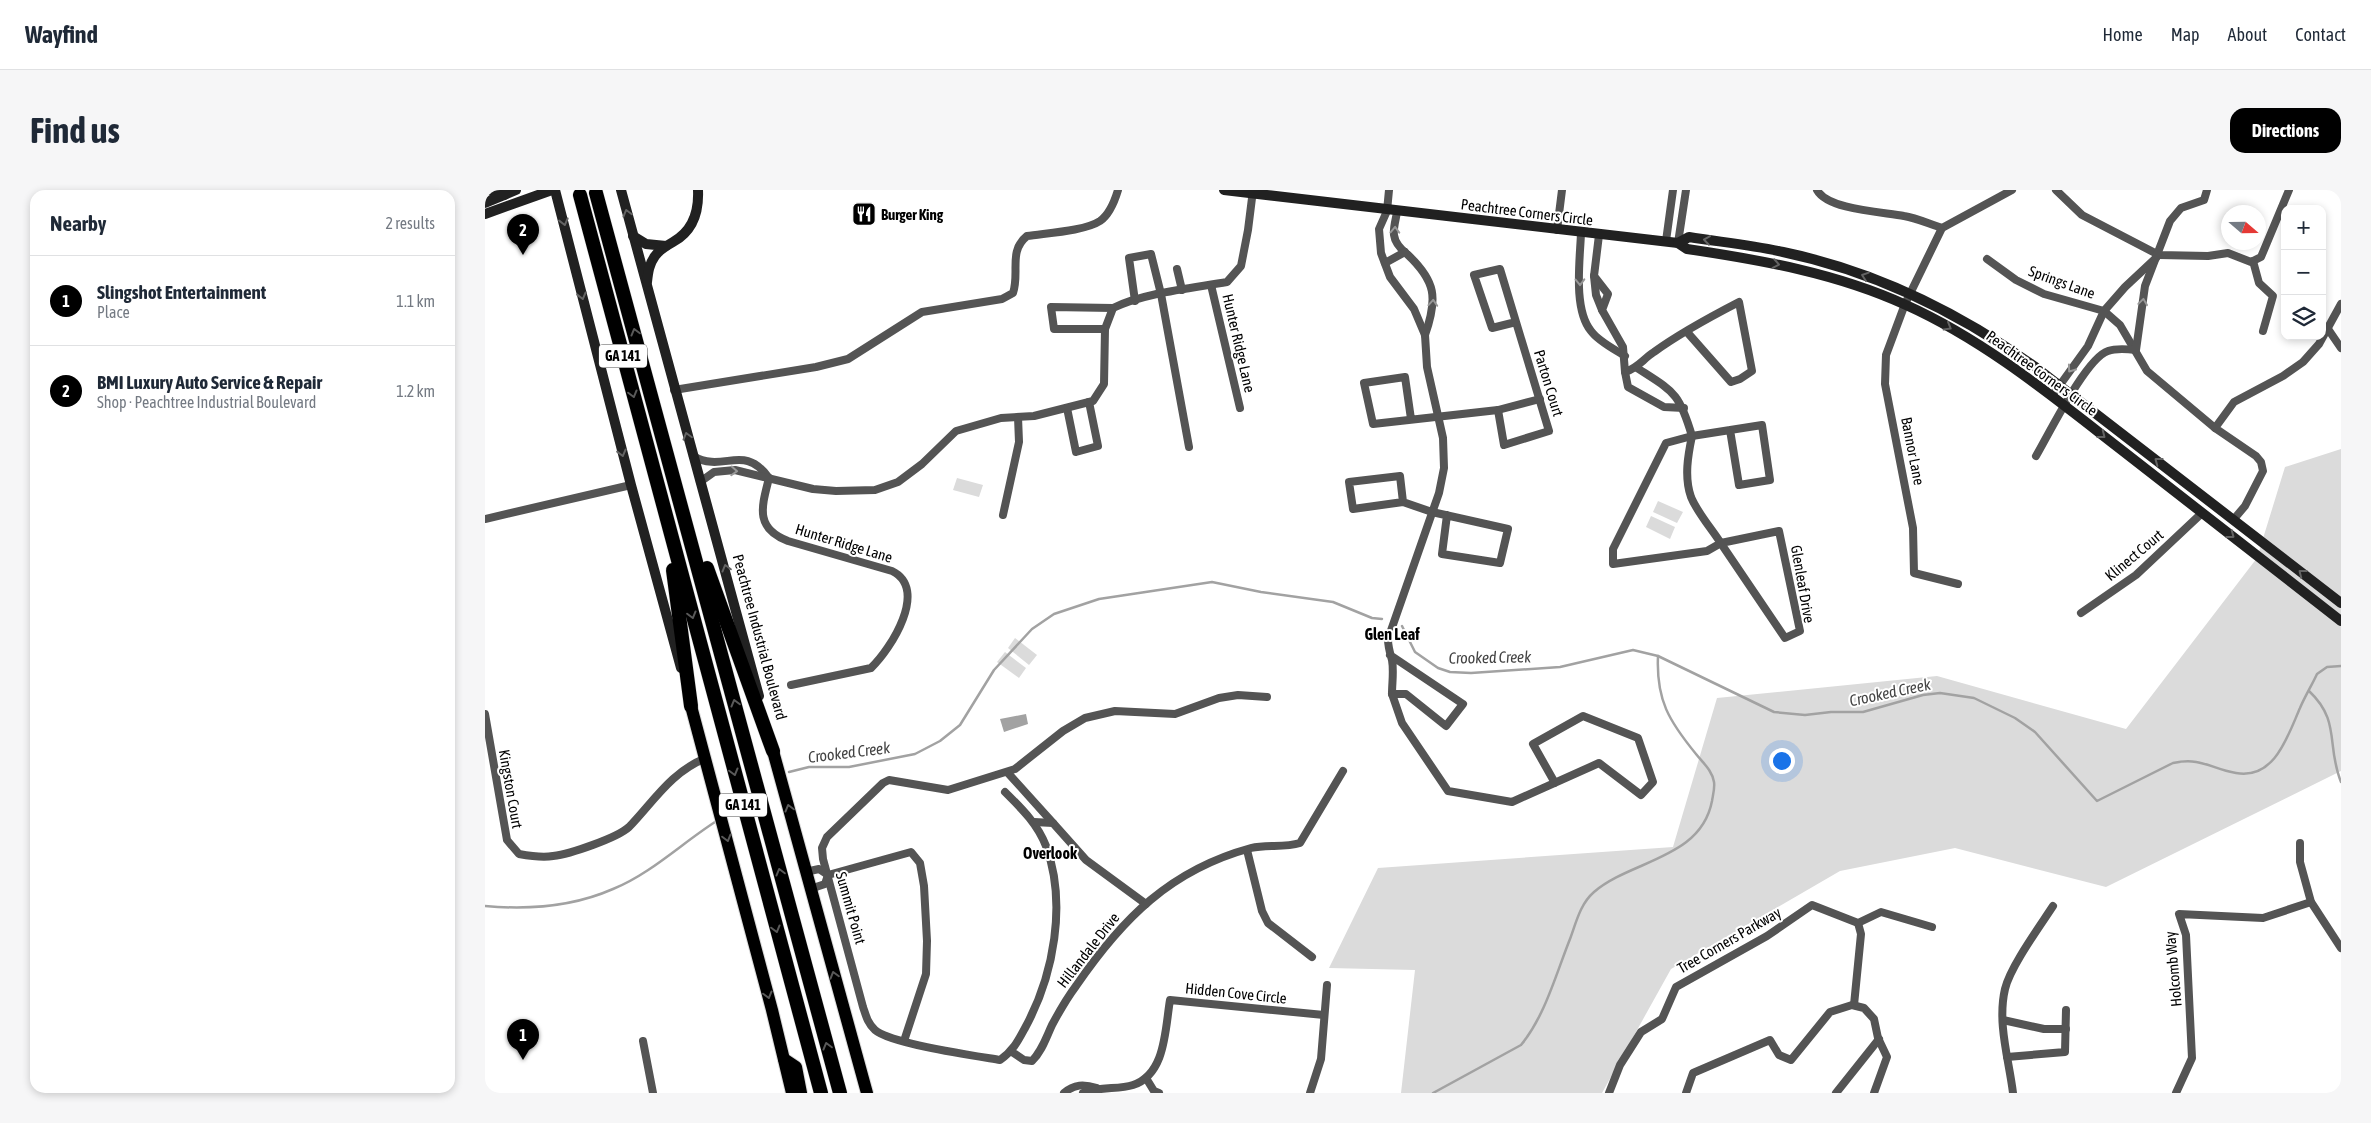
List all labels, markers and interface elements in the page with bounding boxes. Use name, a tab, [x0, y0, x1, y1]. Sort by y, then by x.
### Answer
text: Wayfind	[25, 21, 98, 48]
text: Home	[2103, 24, 2143, 45]
text: Map	[2171, 24, 2200, 45]
text: About	[2228, 24, 2267, 45]
text: Contact	[2295, 24, 2346, 45]
button: Directions	[2230, 108, 2341, 153]
text: Find us	[30, 110, 120, 150]
street label: Peachtree Corners Circle	[1460, 195, 1594, 229]
restaurant icon: Burger King	[851, 201, 877, 227]
north arrow	[2221, 205, 2266, 250]
map controls	[2281, 205, 2326, 340]
button: +	[2281, 205, 2326, 250]
place label: Burger King	[881, 206, 944, 223]
one-way arrow	[622, 209, 633, 217]
text: Nearby	[50, 211, 106, 235]
text: 2 results	[385, 214, 435, 232]
pin: 2	[507, 214, 539, 255]
one-way arrow	[558, 217, 568, 226]
one-way arrow	[1390, 226, 1401, 234]
one-way arrow	[1703, 235, 1711, 245]
button: −	[2281, 250, 2326, 295]
one-way arrow	[1772, 258, 1781, 268]
street label: Springs Lane	[2027, 262, 2098, 302]
one-way arrow	[1861, 272, 1870, 282]
one-way arrow	[1575, 278, 1585, 286]
text: Slingshot Entertainment	[97, 281, 266, 303]
one-way arrow	[577, 291, 587, 299]
text: 1	[62, 292, 70, 310]
text: 1.1 km	[396, 292, 435, 310]
street label: Hunter Ridge Lane	[1219, 292, 1259, 394]
button: layers	[2281, 295, 2326, 340]
one-way arrow	[2137, 297, 2147, 306]
one-way arrow	[1428, 299, 1439, 307]
text: Place	[97, 303, 130, 321]
one-way arrow	[1943, 321, 1952, 331]
street label: Peachtree Corners Circle	[1983, 327, 2101, 419]
one-way arrow	[630, 328, 640, 336]
road number: GA 141	[599, 344, 647, 368]
street label: Parton Court	[1531, 348, 1567, 418]
one-way arrow	[2068, 363, 2078, 372]
text: BMI Luxury Auto Service & Repair	[97, 371, 322, 393]
text: 2	[62, 382, 70, 400]
text: 1.2 km	[396, 382, 435, 400]
one-way arrow	[627, 390, 638, 399]
text: Shop · Peachtree Industrial Boulevard	[97, 393, 316, 411]
street label: Bannor Lane	[1898, 415, 1928, 487]
one-way arrow	[2096, 430, 2105, 438]
one-way arrow	[683, 432, 693, 441]
one-way arrow	[617, 449, 627, 457]
one-way arrow	[2154, 458, 2164, 467]
one-way arrow	[730, 465, 738, 476]
street label: Hunter Ridge Lane	[793, 520, 895, 566]
street label: Klinect Court	[2102, 526, 2166, 584]
one-way arrow	[2225, 529, 2235, 538]
street label: Glenleaf Drive	[1788, 544, 1818, 624]
street label: Peachtree Industrial Boulevard	[730, 552, 790, 722]
one-way arrow	[721, 563, 732, 572]
one-way arrow	[2299, 570, 2308, 579]
one-way arrow	[687, 610, 697, 618]
district label: Glen Leaf	[1364, 625, 1420, 643]
water label: Crooked Creek	[1449, 647, 1532, 667]
water label: Crooked Creek	[1848, 674, 1933, 709]
one-way arrow	[730, 698, 741, 707]
water label: Crooked Creek	[807, 738, 892, 766]
street label: Kingston Court	[496, 748, 526, 830]
your location	[1769, 748, 1795, 774]
one-way arrow	[729, 767, 739, 775]
road number: GA 141	[719, 794, 767, 816]
one-way arrow	[784, 805, 794, 813]
one-way arrow	[721, 833, 732, 842]
district label: Overlook	[1023, 844, 1078, 862]
one-way arrow	[776, 869, 786, 877]
street label: Summit Point	[833, 870, 869, 946]
street label: Tree Corners Parkway	[1674, 903, 1784, 977]
street label: Hillandale Drive	[1054, 909, 1123, 991]
one-way arrow	[770, 924, 781, 933]
street label: Holcomb Way	[2161, 931, 2185, 1007]
one-way arrow	[829, 971, 839, 980]
street label: Hidden Cove Circle	[1184, 979, 1288, 1007]
one-way arrow	[762, 990, 773, 999]
pin: 1	[507, 1019, 539, 1060]
one-way arrow	[822, 1041, 833, 1050]

